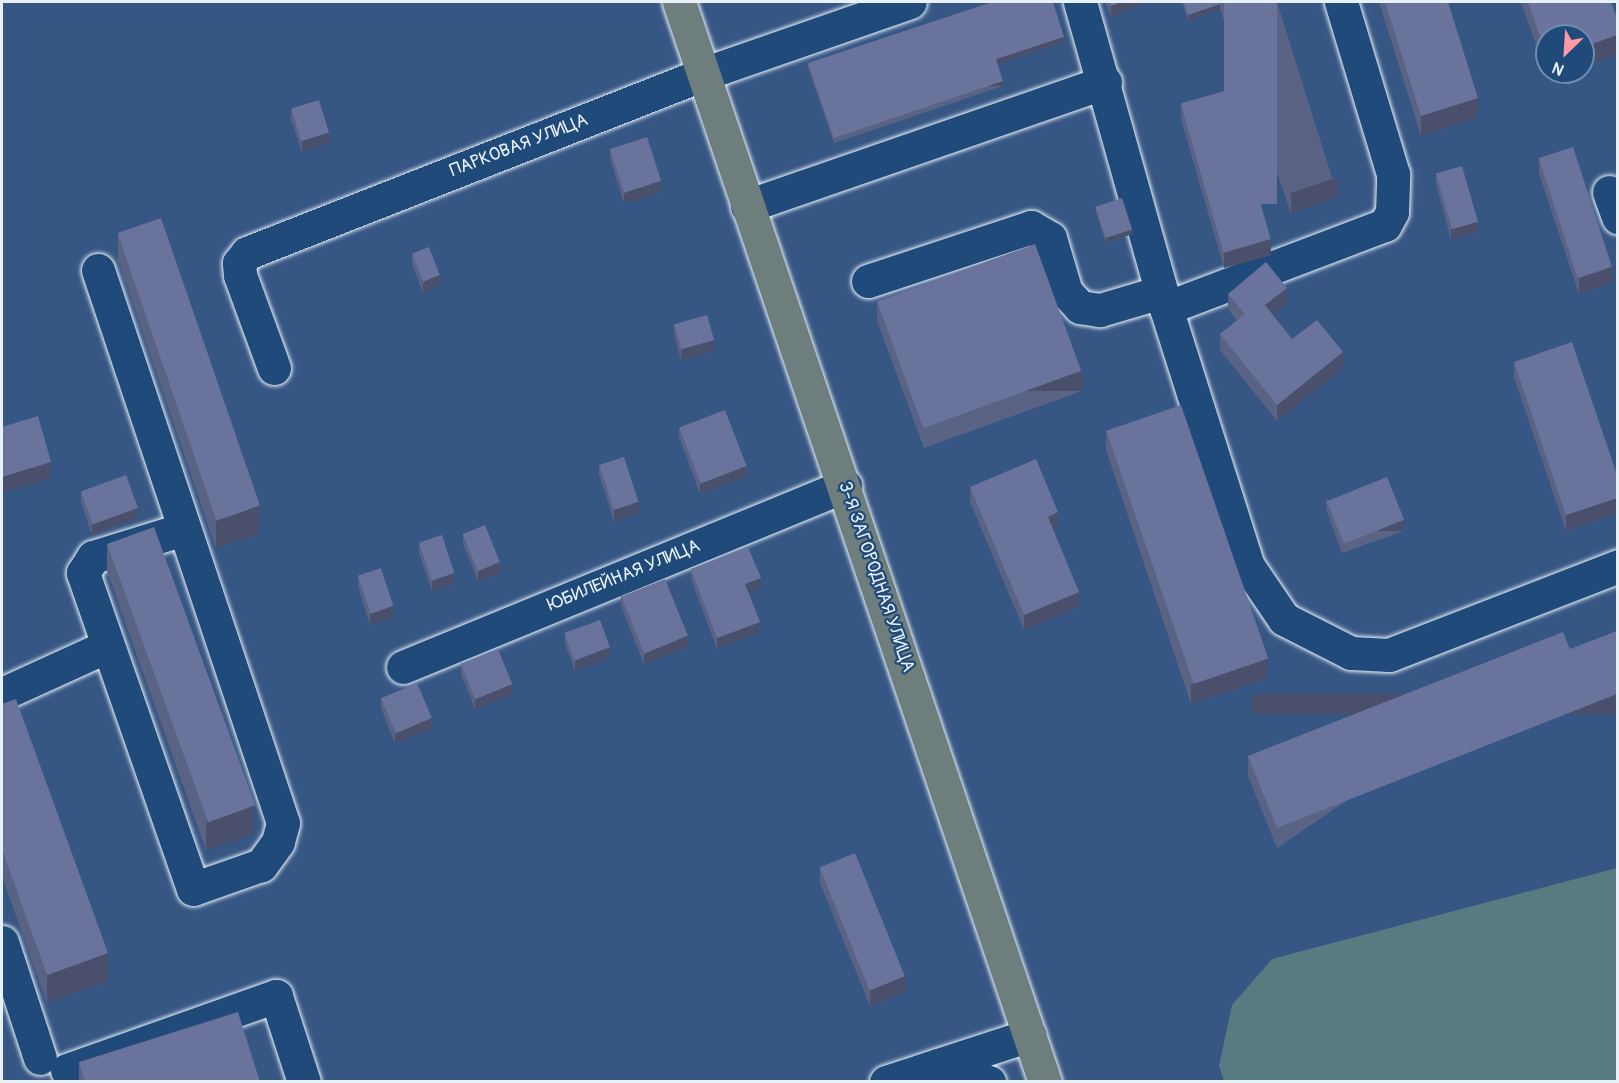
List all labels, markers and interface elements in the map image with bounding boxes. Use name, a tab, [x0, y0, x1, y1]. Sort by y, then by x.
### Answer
north arrow	[1535, 24, 1595, 84]
text: N	[1549, 57, 1567, 80]
street label: ПАРКОВАЯ УЛИЦА	[447, 110, 591, 182]
street label: 3-Я ЗАГОРОДНАЯ УЛИЦА	[833, 479, 919, 675]
street label: ЮБИЛЕЙНАЯ УЛИЦА	[545, 536, 703, 616]

